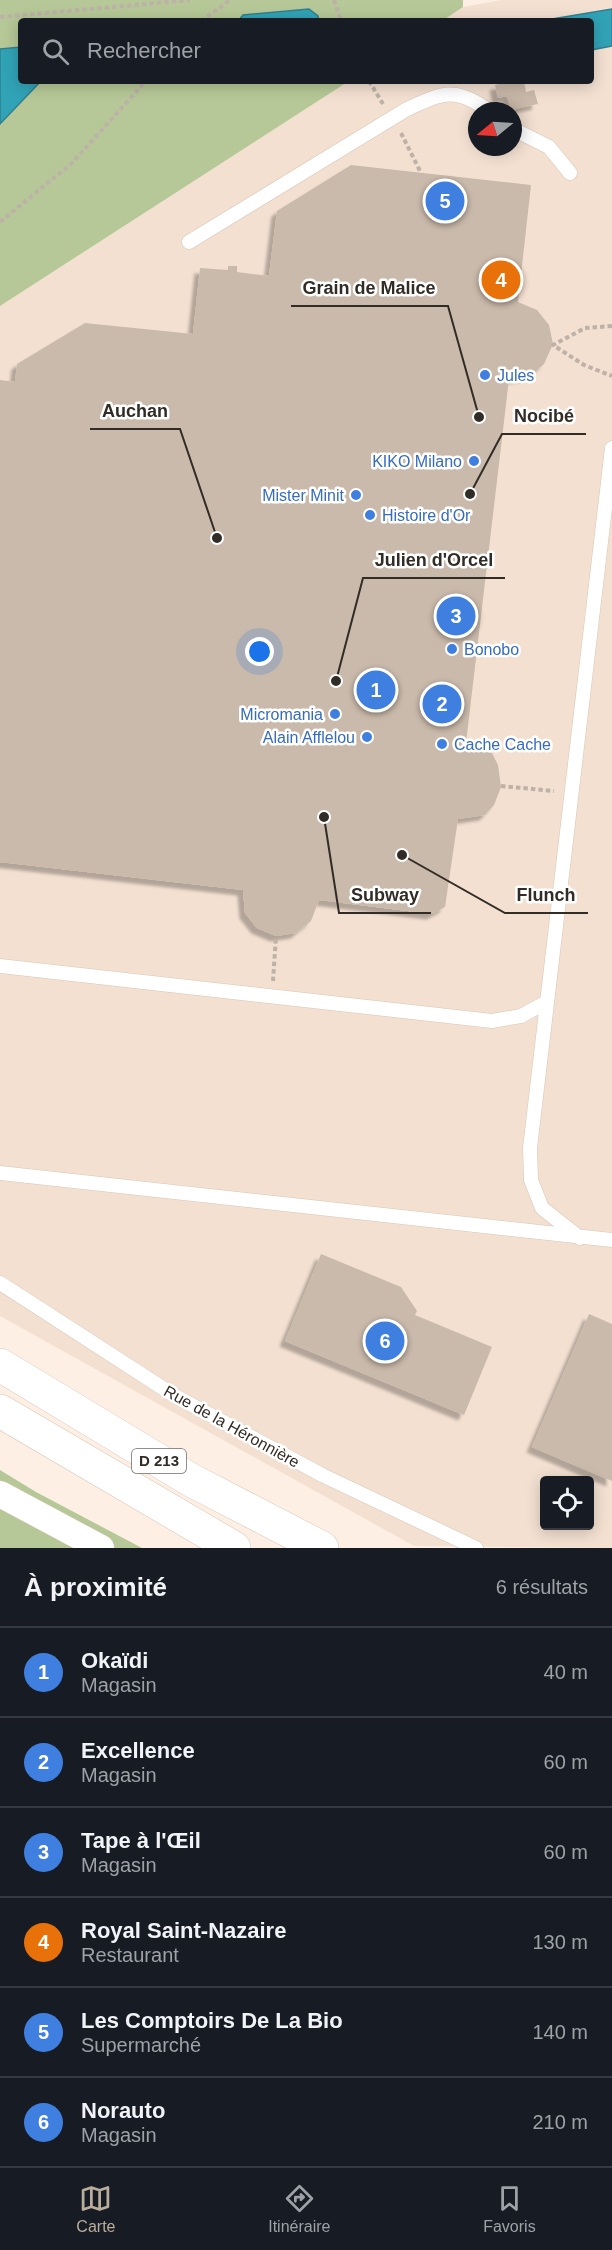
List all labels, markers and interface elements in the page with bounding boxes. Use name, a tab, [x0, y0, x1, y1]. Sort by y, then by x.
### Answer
search box	[18, 18, 594, 84]
icon: search	[39, 35, 72, 68]
text: Rechercher	[87, 38, 201, 63]
north arrow	[468, 102, 522, 156]
pin: 5	[426, 178, 464, 224]
pin: 4	[482, 258, 520, 302]
callout: Grain de Malice	[291, 270, 448, 306]
text: Grain de Malice	[302, 278, 436, 298]
place label: Jules	[497, 367, 534, 384]
marker: Jules	[478, 368, 492, 382]
callout: Auchan	[90, 393, 180, 429]
callout: Nocibé	[502, 398, 586, 434]
text: Auchan	[102, 401, 168, 421]
text: Nocibé	[514, 406, 574, 426]
place label: KIKO Milano	[372, 453, 462, 470]
marker: KIKO Milano	[467, 454, 481, 468]
place label: Mister Minit	[262, 487, 345, 504]
marker: Mister Minit	[349, 488, 363, 502]
place label: Histoire d'Or	[382, 507, 471, 524]
marker: Histoire d'Or	[363, 508, 377, 522]
callout: Julien d'Orcel	[363, 542, 505, 578]
text: Julien d'Orcel	[375, 550, 493, 570]
pin: 3	[436, 594, 476, 638]
your location	[245, 637, 274, 666]
place label: Bonobo	[464, 641, 519, 658]
marker: Bonobo	[445, 642, 459, 656]
pin: 1	[356, 668, 395, 712]
pin: 2	[422, 682, 462, 726]
place label: Micromania	[240, 706, 323, 723]
marker: Micromania	[328, 707, 342, 721]
place label: Alain Afflelou	[263, 729, 355, 746]
marker: Alain Afflelou	[360, 730, 374, 744]
place label: Cache Cache	[454, 736, 551, 753]
marker: Cache Cache	[435, 737, 449, 751]
callout: Subway	[339, 877, 431, 913]
callout: Flunch	[505, 877, 588, 913]
text: Subway	[351, 885, 419, 905]
text: Flunch	[517, 885, 576, 905]
pin: 6	[366, 1318, 404, 1364]
street label: Rue de la Héronnière	[161, 1382, 302, 1471]
road number: D 213	[132, 1449, 186, 1473]
map controls	[540, 1476, 594, 1530]
button: locate	[540, 1476, 594, 1530]
text: À proximité	[24, 1572, 167, 1602]
text: 6 résultats	[496, 1576, 588, 1598]
text: Okaïdi	[81, 1648, 148, 1673]
text: 1	[38, 1661, 49, 1683]
text: 40 m	[544, 1661, 588, 1683]
text: Magasin	[81, 1674, 157, 1696]
text: Excellence	[81, 1738, 195, 1763]
text: 2	[38, 1751, 49, 1773]
text: 60 m	[544, 1751, 588, 1773]
text: Magasin	[81, 1764, 157, 1786]
text: Tape à l'Œil	[81, 1828, 201, 1853]
text: 3	[38, 1841, 49, 1863]
text: 60 m	[544, 1841, 588, 1863]
text: Magasin	[81, 1854, 157, 1876]
text: Royal Saint-Nazaire	[81, 1918, 286, 1943]
text: 4	[38, 1931, 49, 1953]
text: 130 m	[532, 1931, 588, 1953]
text: Restaurant	[81, 1944, 179, 1966]
text: Les Comptoirs De La Bio	[81, 2008, 343, 2033]
text: 5	[38, 2021, 49, 2043]
text: 140 m	[532, 2021, 588, 2043]
text: Supermarché	[81, 2034, 201, 2056]
text: Norauto	[81, 2098, 165, 2123]
text: 6	[38, 2111, 49, 2133]
text: 210 m	[532, 2111, 588, 2133]
text: Magasin	[81, 2124, 157, 2146]
tab: Carte	[76, 2182, 115, 2236]
tab: Itinéraire	[268, 2182, 330, 2236]
tab: Favoris	[483, 2182, 536, 2236]

